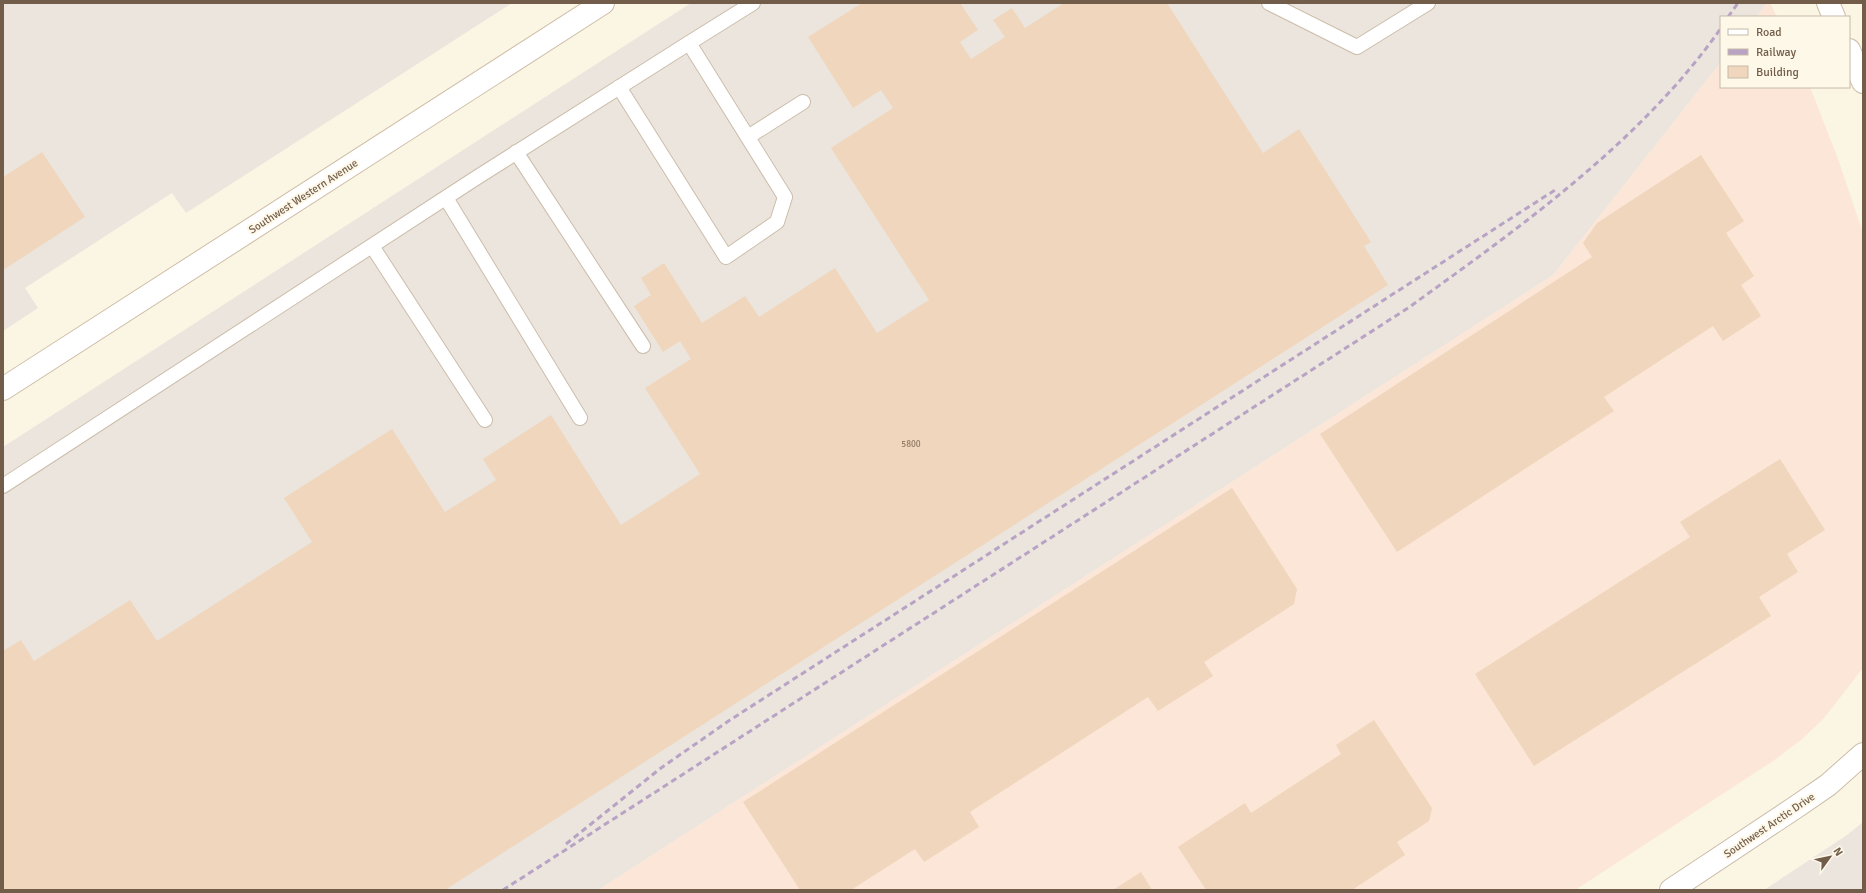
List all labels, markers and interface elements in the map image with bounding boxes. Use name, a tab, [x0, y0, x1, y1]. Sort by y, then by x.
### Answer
legend	[1720, 16, 1850, 88]
text: Road	[1756, 25, 1782, 40]
text: Railway	[1756, 45, 1796, 60]
text: Building	[1756, 65, 1799, 80]
street label: Southwest Western Avenue	[246, 156, 360, 237]
house number: 5800	[901, 439, 921, 450]
street label: Southwest Arctic Drive	[1721, 790, 1817, 861]
north arrow	[1810, 837, 1850, 877]
text: N	[1830, 845, 1846, 859]

